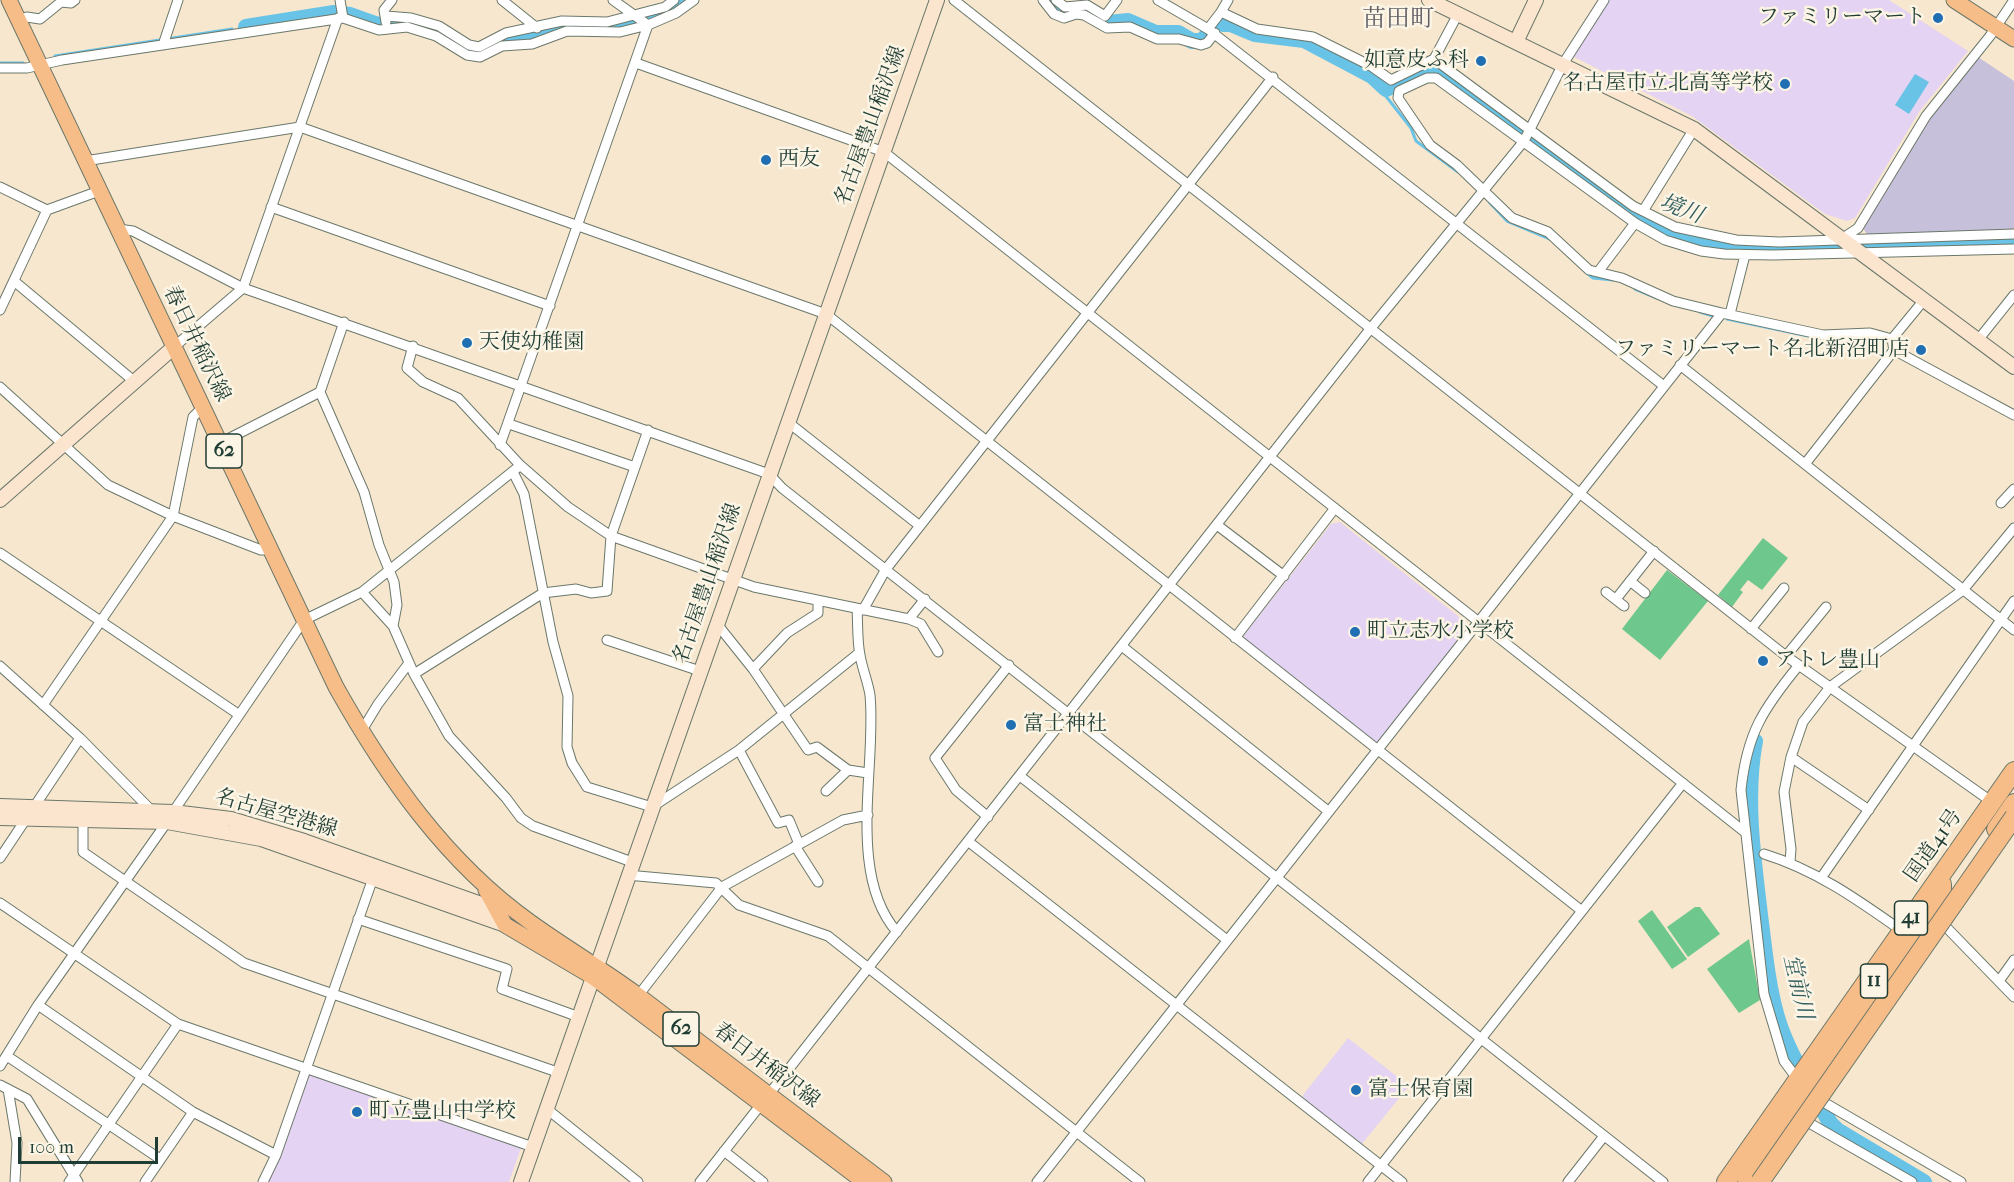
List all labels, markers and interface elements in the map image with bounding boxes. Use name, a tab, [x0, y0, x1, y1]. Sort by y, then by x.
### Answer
place label: ファミリーマート	[1758, 5, 1926, 31]
district label: 苗田町	[1362, 6, 1434, 34]
marker: ファミリーマート	[1931, 11, 1945, 25]
street label: 名古屋豊山稲沢線	[830, 43, 912, 209]
place label: 如意皮ふ科	[1364, 48, 1469, 74]
marker: 如意皮ふ科	[1474, 54, 1488, 68]
place label: 名古屋市立北高等学校	[1563, 71, 1773, 97]
marker: 名古屋市立北高等学校	[1778, 77, 1792, 91]
place label: 西友	[778, 147, 820, 173]
marker: 西友	[759, 153, 773, 167]
water label: 境川	[1656, 190, 1706, 230]
street label: 春日井稲沢線	[157, 282, 235, 406]
place label: 天使幼稚園	[479, 330, 584, 356]
marker: 天使幼稚園	[460, 336, 474, 350]
place label: ファミリーマート名北新沼町店	[1615, 337, 1909, 363]
marker: ファミリーマート名北新沼町店	[1914, 343, 1928, 357]
road number: 62	[206, 434, 242, 468]
street label: 名古屋豊山稲沢線	[669, 500, 747, 668]
place label: 町立志水小学校	[1367, 619, 1514, 645]
marker: 町立志水小学校	[1348, 625, 1362, 639]
place label: アトレ豊山	[1775, 648, 1880, 674]
marker: アトレ豊山	[1756, 654, 1770, 668]
place label: 富士神社	[1023, 712, 1107, 738]
marker: 富士神社	[1004, 718, 1018, 732]
street label: 名古屋空港線	[212, 785, 340, 843]
street label: 国道41号	[1900, 805, 1968, 887]
road number: 41	[1894, 901, 1928, 935]
water label: 堂前川	[1777, 952, 1817, 1022]
road number: 11	[1860, 964, 1888, 998]
road number: 62	[663, 1012, 699, 1046]
street label: 春日井稲沢線	[708, 1018, 824, 1114]
place label: 富士保育園	[1368, 1077, 1473, 1103]
marker: 富士保育園	[1349, 1083, 1363, 1097]
place label: 町立豊山中学校	[369, 1099, 516, 1125]
marker: 町立豊山中学校	[350, 1105, 364, 1119]
scale bar	[21, 1125, 160, 1163]
text: 100 m	[29, 1137, 74, 1158]

